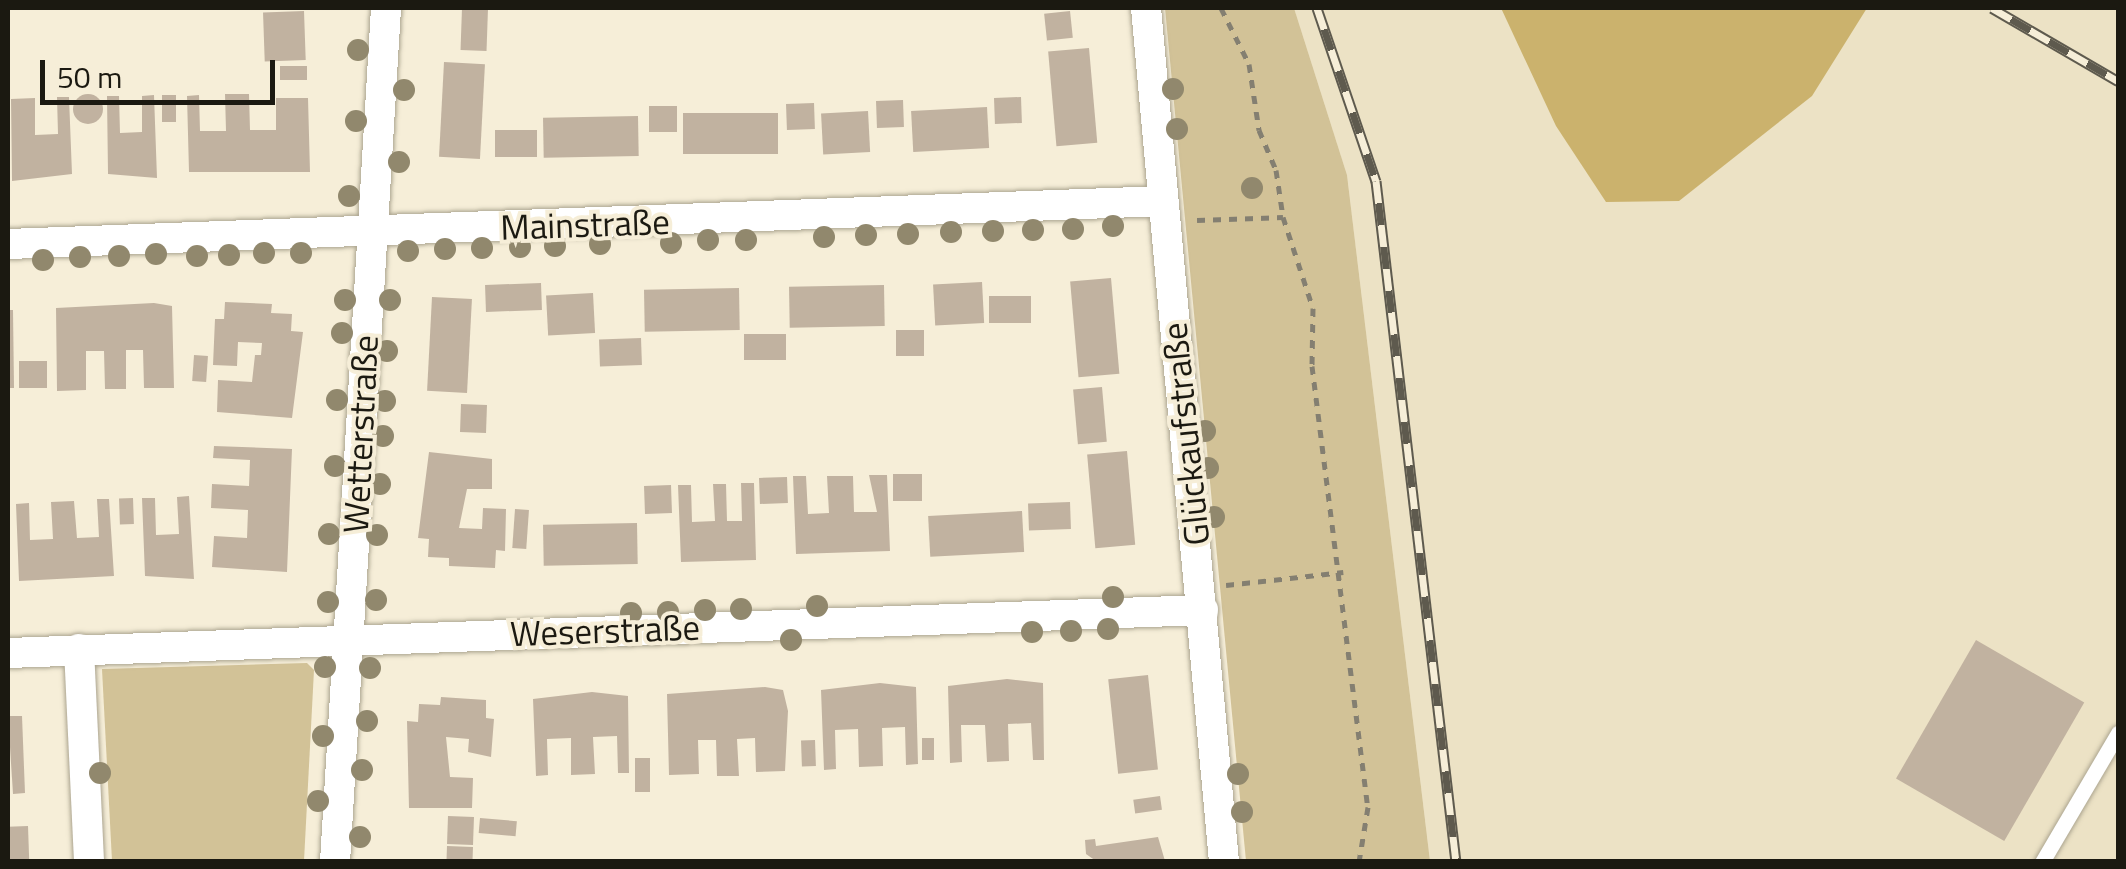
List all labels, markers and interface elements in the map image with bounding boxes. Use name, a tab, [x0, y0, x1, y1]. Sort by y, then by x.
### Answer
scale bar	[45, 40, 280, 102]
text: 50 m	[57, 54, 122, 100]
street label: Mainstraße	[500, 200, 670, 248]
street label: Glückaufstraße	[1152, 321, 1218, 547]
street label: Wetterstraße	[334, 334, 386, 534]
street label: Weserstraße	[509, 606, 701, 654]

